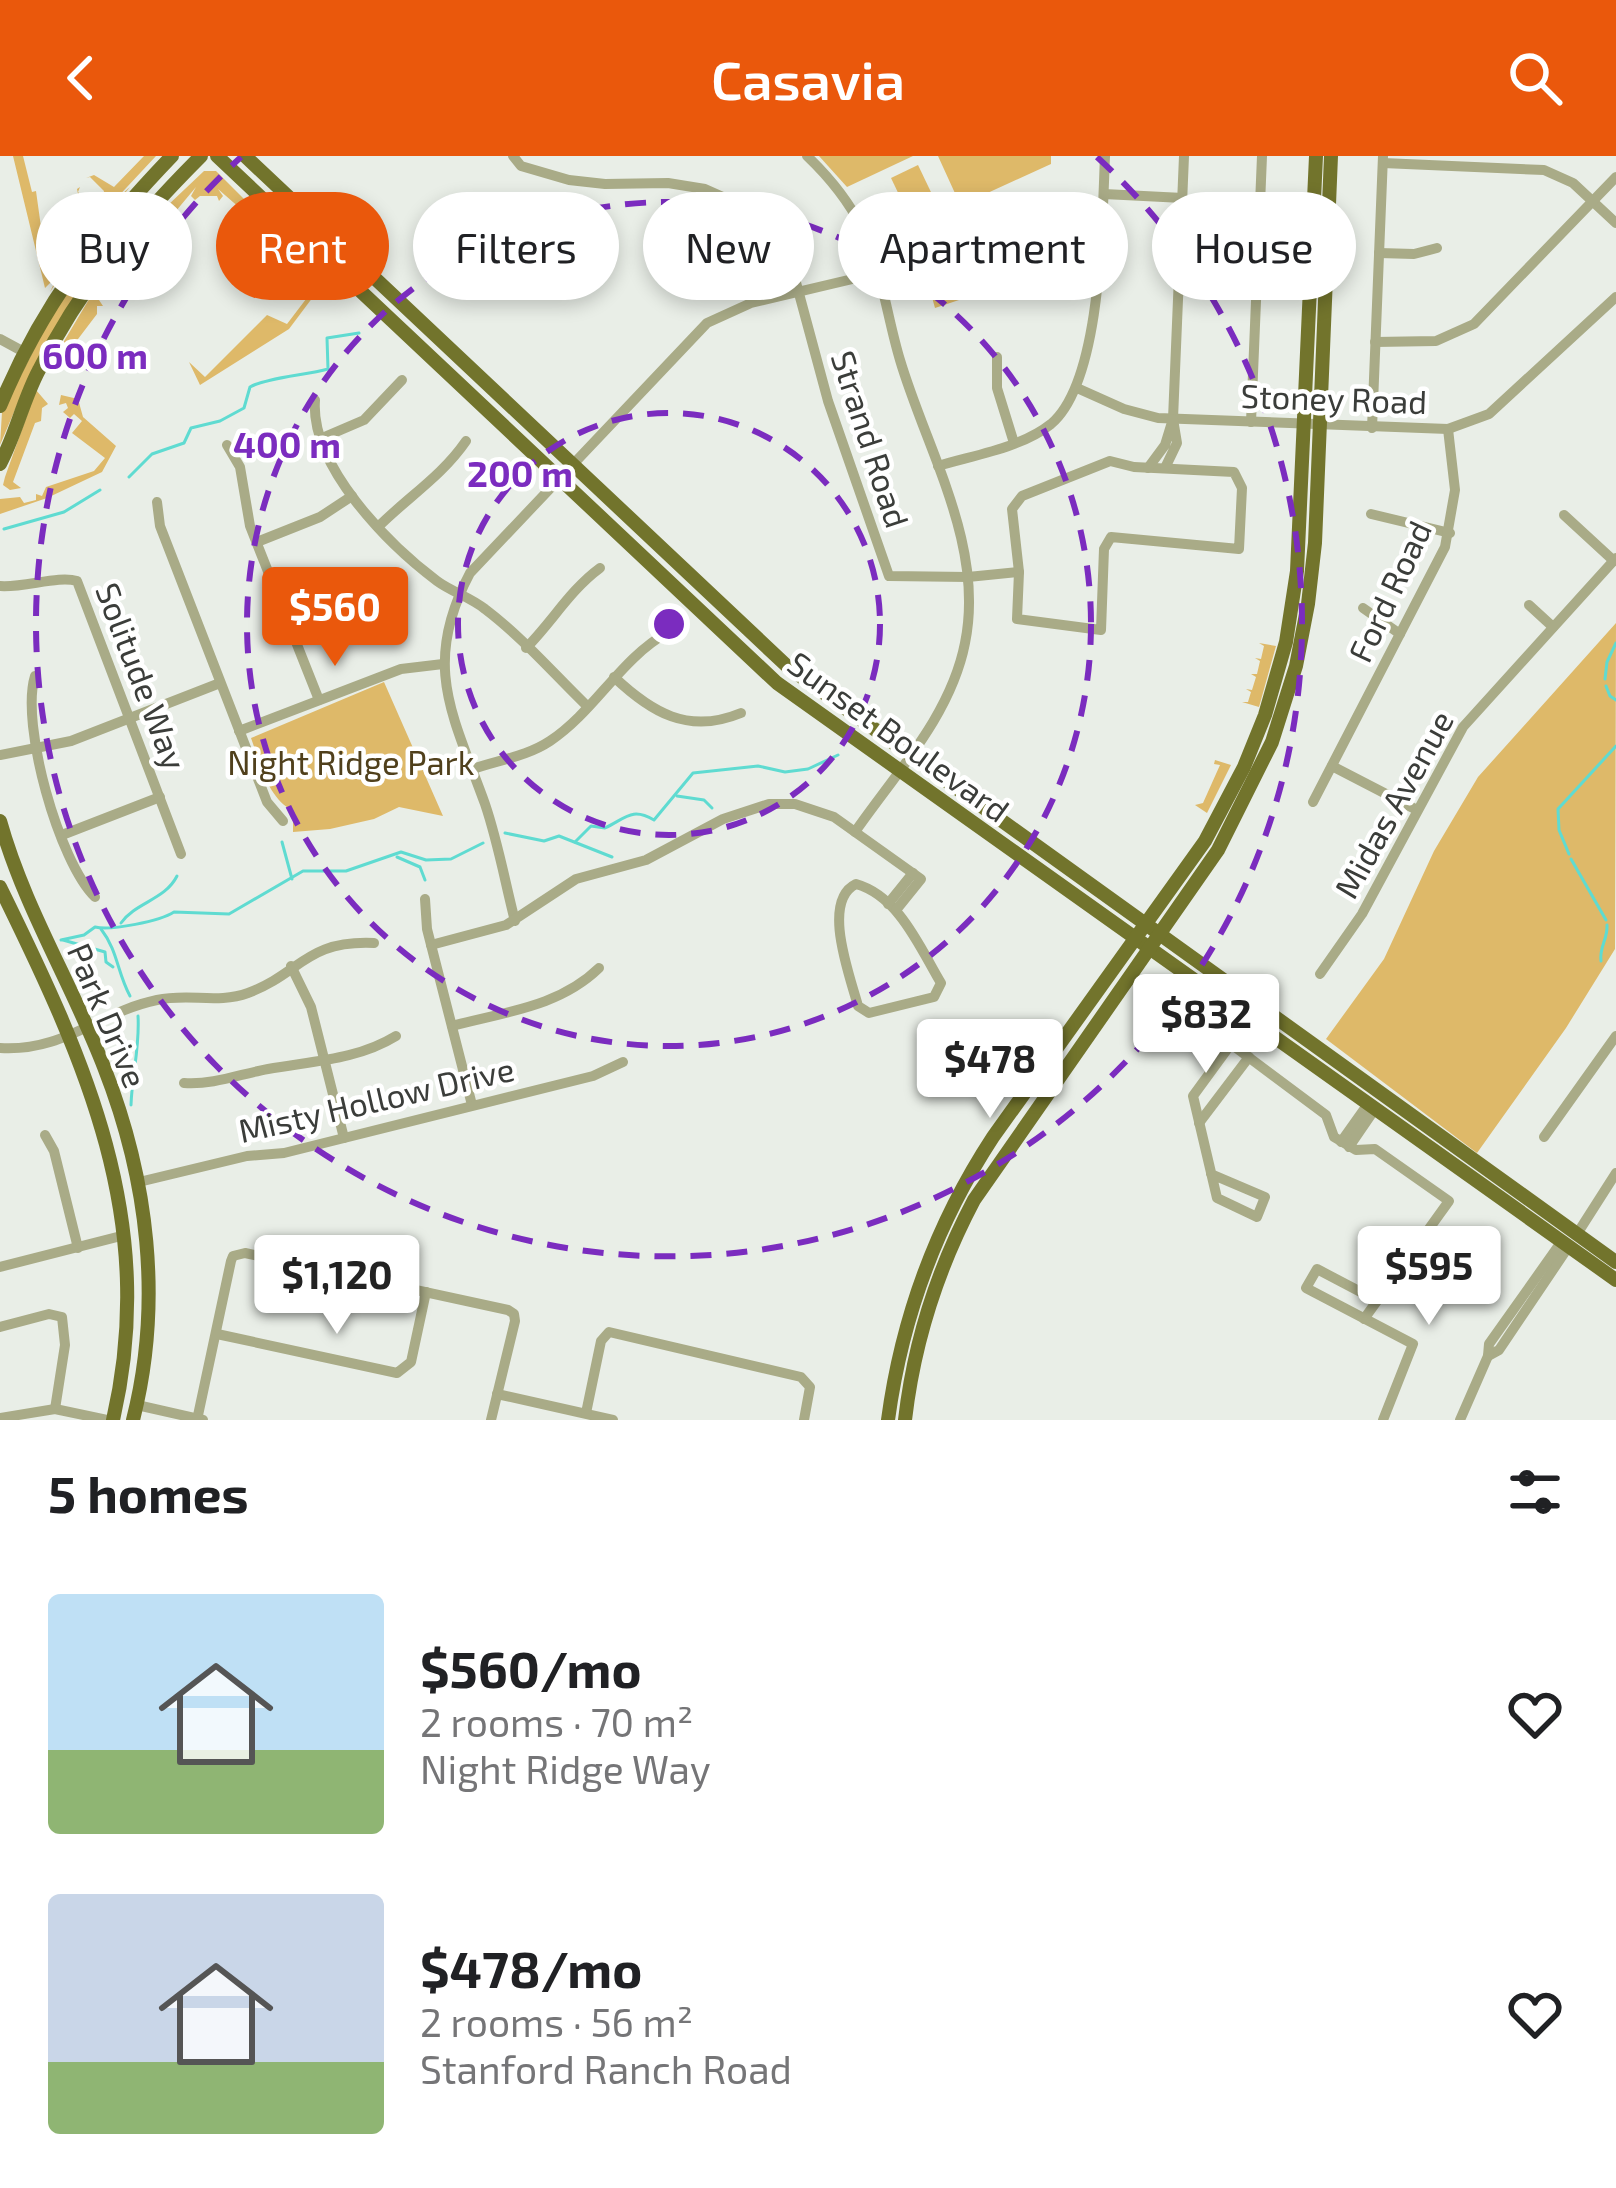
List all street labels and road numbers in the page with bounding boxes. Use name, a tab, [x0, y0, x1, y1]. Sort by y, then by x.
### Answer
street label: Strand Road	[824, 345, 918, 533]
street label: Stoney Road	[1240, 375, 1428, 421]
street label: Ford Road	[1339, 514, 1439, 668]
street label: Solitude Way	[88, 577, 196, 775]
street label: Sunset Boulevard	[781, 642, 1017, 830]
street label: Midas Avenue	[1325, 703, 1461, 905]
street label: Park Drive	[60, 937, 156, 1093]
street label: Misty Hollow Drive	[234, 1048, 518, 1150]

